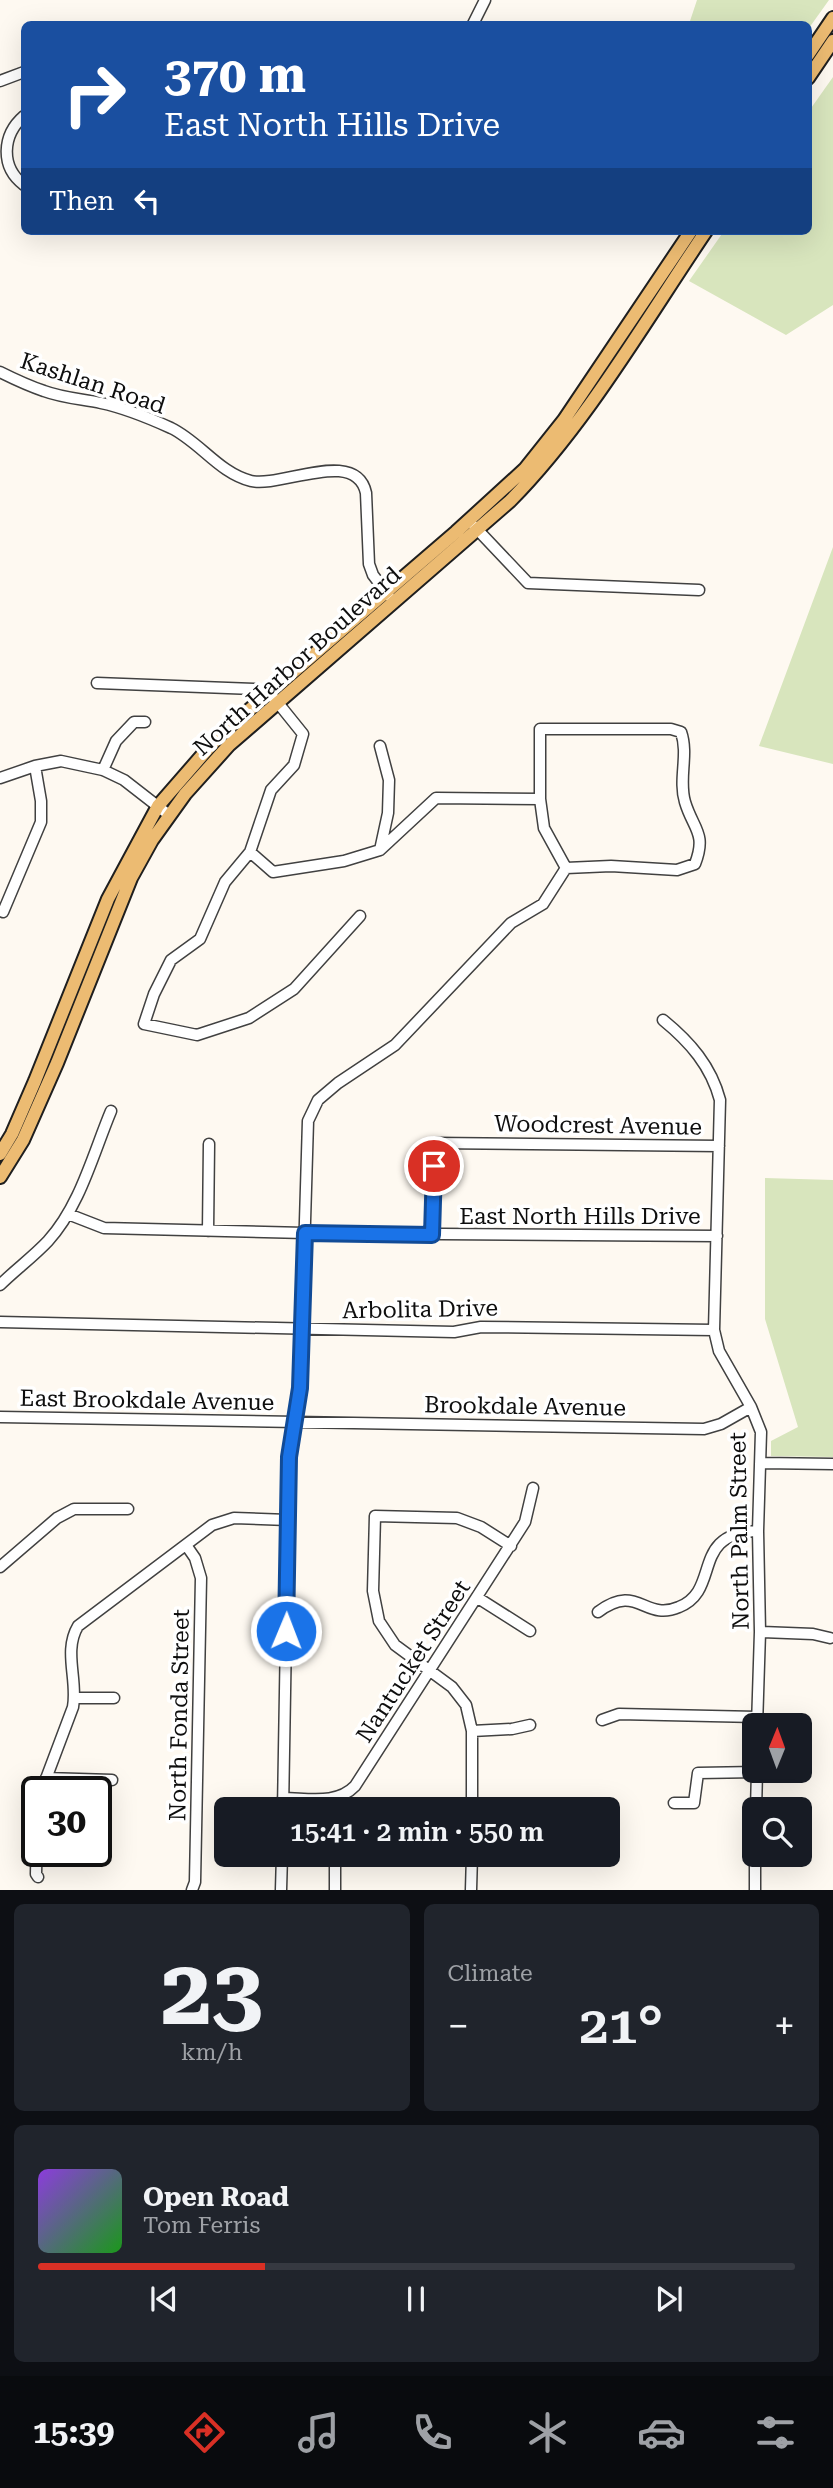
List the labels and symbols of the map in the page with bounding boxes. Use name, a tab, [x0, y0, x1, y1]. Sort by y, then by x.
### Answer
street label: Kashlan Road	[17, 347, 169, 420]
street label: North Harbor Boulevard	[188, 561, 407, 761]
street label: Woodcrest Avenue	[494, 1110, 702, 1141]
pin	[404, 1136, 464, 1196]
street label: East North Hills Drive	[459, 1203, 701, 1230]
street label: Arbolita Drive	[342, 1295, 498, 1324]
street label: East Brookdale Avenue	[19, 1385, 275, 1416]
street label: Brookdale Avenue	[424, 1391, 626, 1422]
street label: North Palm Street	[724, 1431, 755, 1630]
street label: Nantucket Street	[351, 1575, 476, 1747]
position arrow	[249, 1594, 323, 1668]
street label: North Fonda Street	[164, 1608, 195, 1821]
north arrow	[742, 1713, 812, 1783]
speed limit sign: 30	[21, 1776, 112, 1867]

